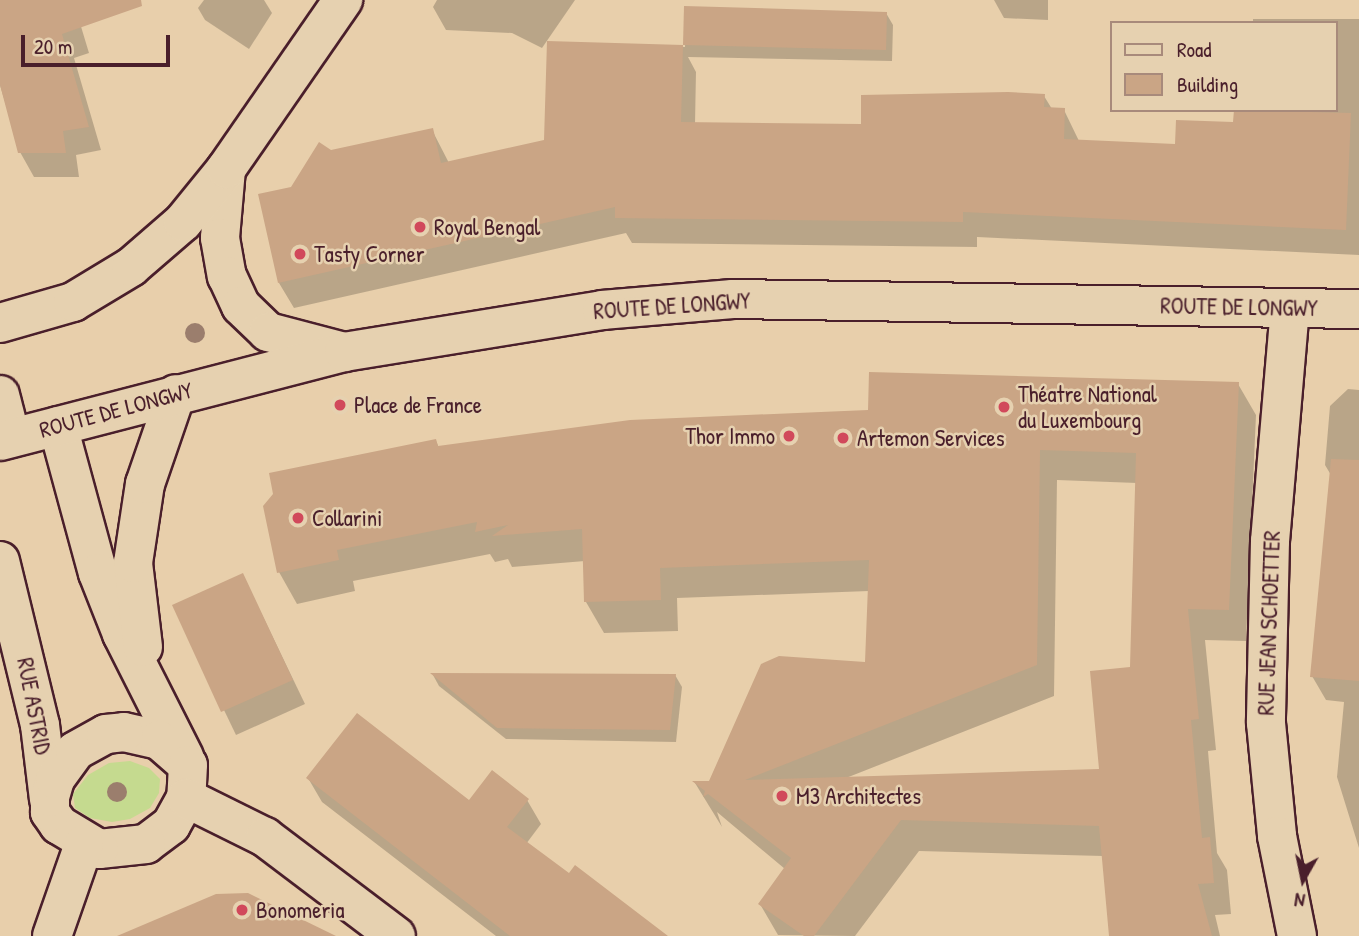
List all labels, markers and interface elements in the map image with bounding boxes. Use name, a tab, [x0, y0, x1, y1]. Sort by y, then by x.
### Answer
scale bar	[24, 21, 173, 65]
legend	[1110, 21, 1338, 112]
text: 20 m	[34, 32, 72, 61]
text: Road	[1177, 35, 1211, 64]
text: Building	[1177, 70, 1238, 99]
place label: Royal Bengal	[434, 213, 540, 241]
marker: Royal Bengal	[412, 219, 428, 235]
place label: Tasty Corner	[314, 240, 425, 268]
marker: Tasty Corner	[292, 246, 308, 262]
street label: ROUTE DE LONGWY	[593, 287, 751, 325]
street label: ROUTE DE LONGWY	[1160, 292, 1318, 322]
street label: ROUTE DE LONGWY	[36, 376, 196, 444]
place label: Théatre National du Luxembourg	[1018, 380, 1157, 434]
place label: Place de France	[354, 391, 482, 419]
marker: Place de France	[332, 397, 348, 413]
marker: Théatre National du Luxembourg	[996, 399, 1012, 415]
place label: Thor Immo	[685, 422, 775, 450]
place label: Artemon Services	[857, 424, 1005, 452]
marker: Thor Immo	[781, 428, 797, 444]
marker: Artemon Services	[835, 430, 851, 446]
place label: Collarini	[312, 504, 382, 532]
marker: Collarini	[290, 510, 306, 526]
street label: RUE JEAN SCHOETTER	[1252, 530, 1286, 716]
street label: RUE ASTRID	[11, 655, 57, 757]
place label: M3 Architectes	[796, 782, 921, 810]
marker: M3 Architectes	[774, 788, 790, 804]
north arrow	[1268, 845, 1338, 915]
text: N	[1293, 887, 1307, 914]
place label: Bonomeria	[256, 896, 344, 924]
marker: Bonomeria	[234, 902, 250, 918]

